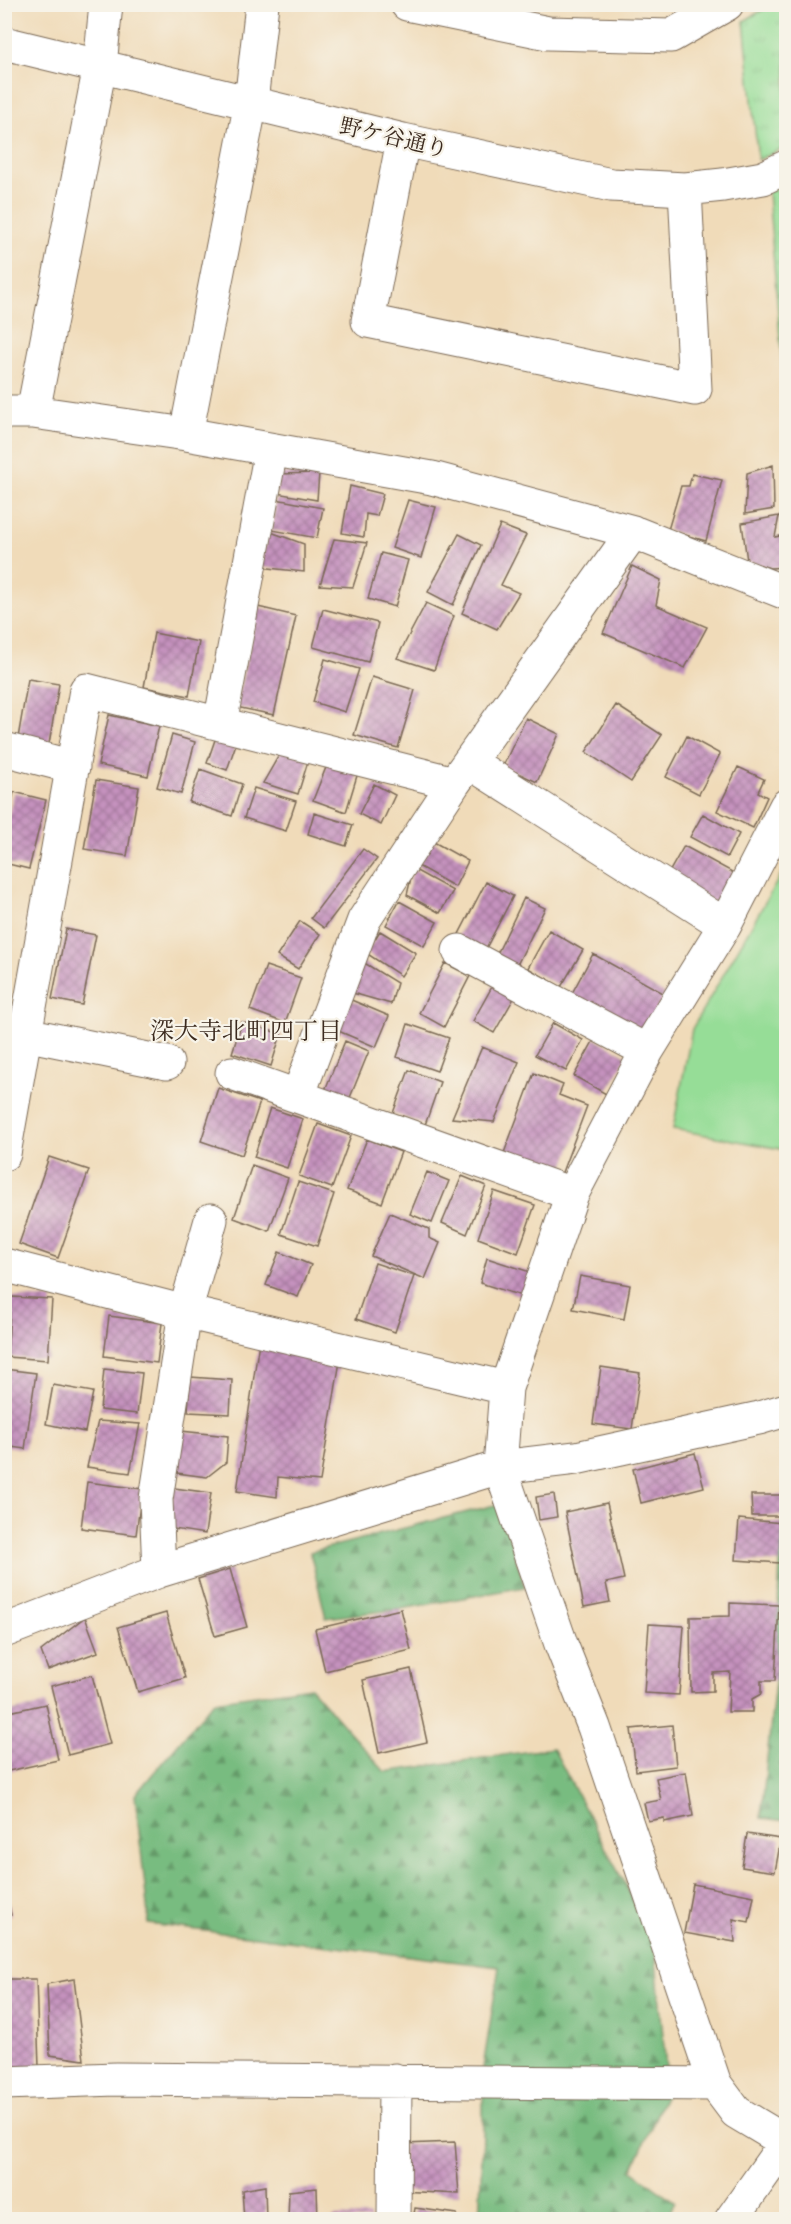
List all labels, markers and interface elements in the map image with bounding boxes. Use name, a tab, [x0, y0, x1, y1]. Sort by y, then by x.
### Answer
street label: 野ケ谷通り	[337, 113, 450, 164]
district label: 深大寺北町四丁目	[150, 1017, 342, 1047]

